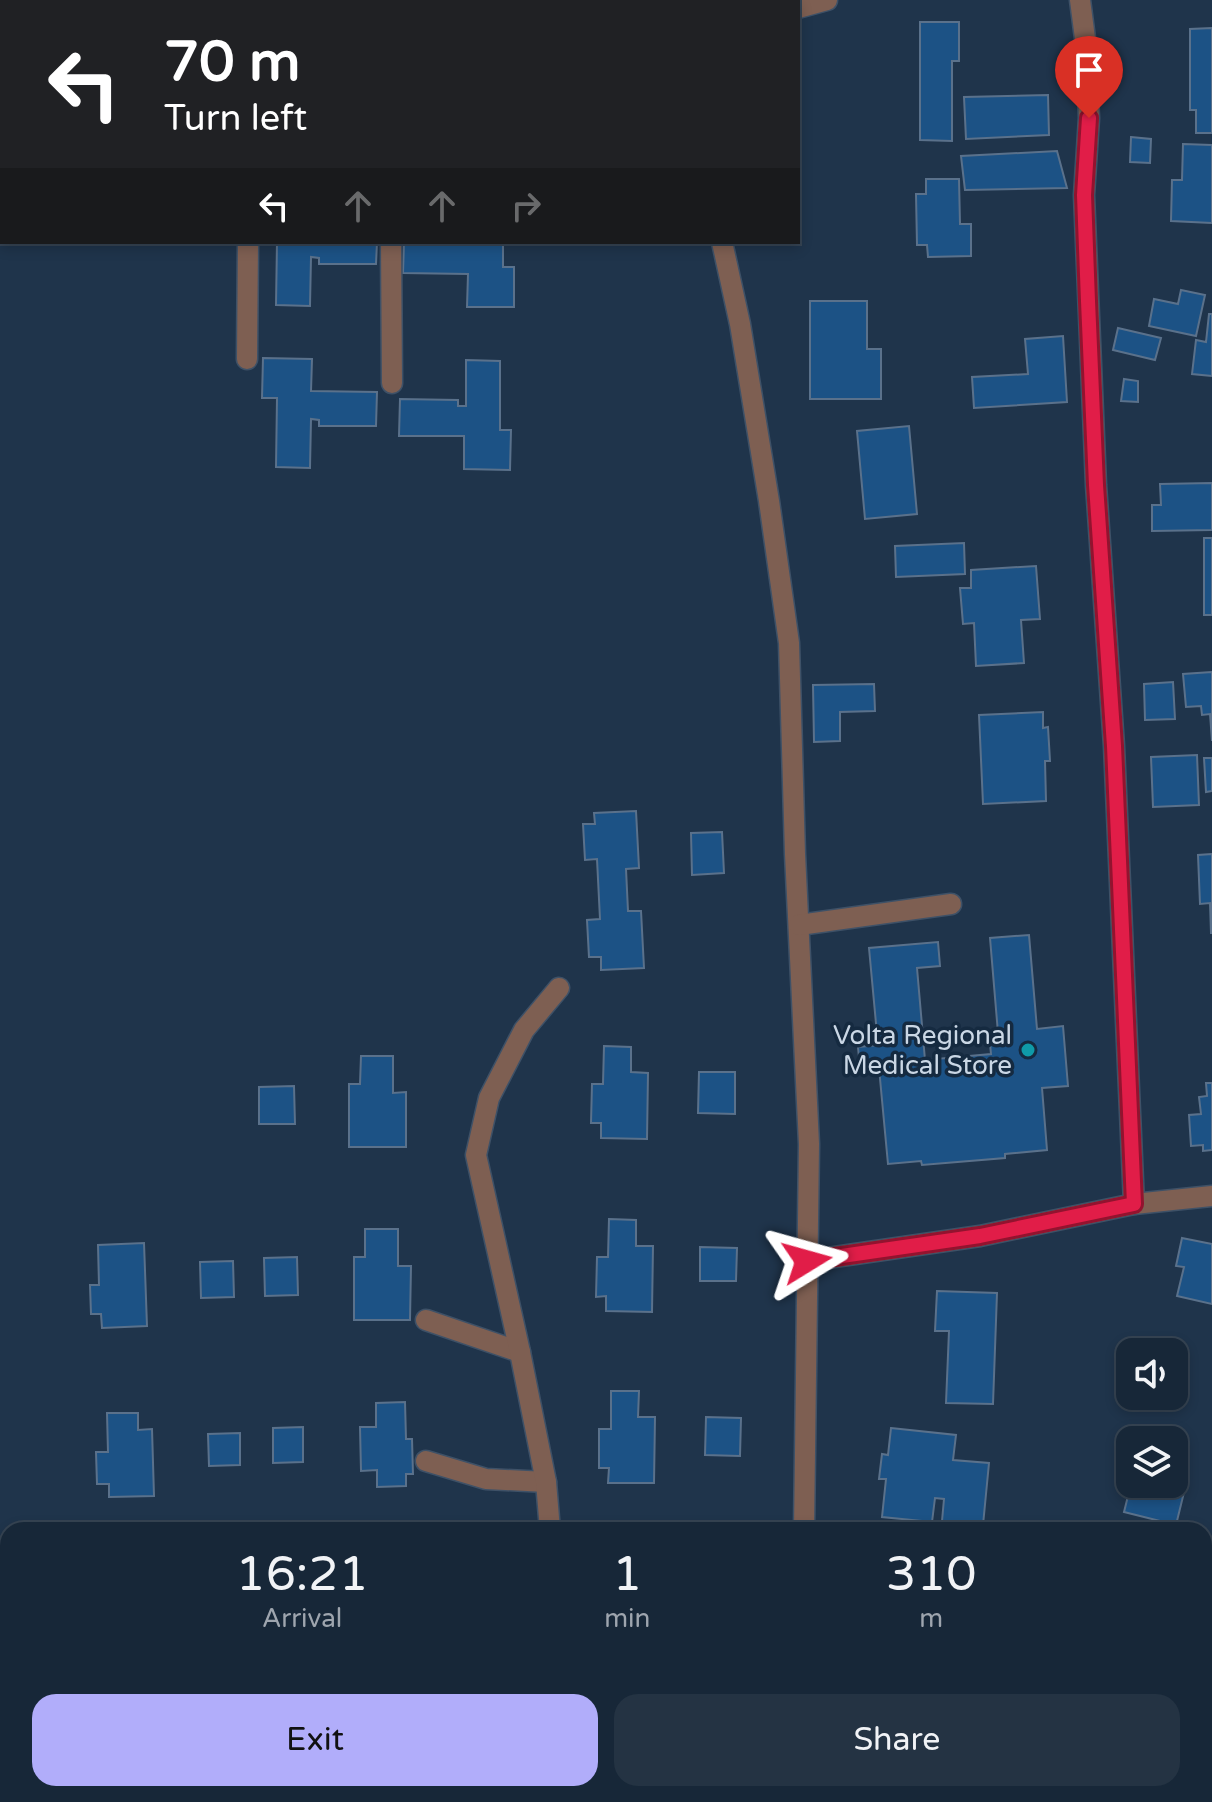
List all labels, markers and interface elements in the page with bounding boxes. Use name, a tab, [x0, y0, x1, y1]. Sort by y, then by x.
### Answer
text: 70 m	[164, 29, 300, 96]
icon: left	[32, 32, 136, 136]
pin	[1055, 36, 1123, 118]
icon: arrive	[1067, 48, 1111, 92]
text: Turn left	[164, 97, 307, 140]
icon: left	[252, 184, 296, 228]
icon: ahead	[336, 184, 380, 228]
icon: ahead	[420, 184, 464, 228]
icon: right	[504, 184, 548, 228]
place label: Volta Regional Medical Store	[833, 1020, 1012, 1081]
marker: Volta Regional Medical Store	[1019, 1041, 1037, 1059]
position arrow	[765, 1219, 849, 1303]
map controls	[1116, 1338, 1188, 1498]
button: sound	[1116, 1338, 1188, 1410]
button: layers	[1116, 1426, 1188, 1498]
text: 16:21	[236, 1546, 369, 1604]
text: 1	[612, 1546, 642, 1604]
text: 310	[886, 1546, 976, 1604]
text: Arrival	[262, 1603, 342, 1634]
text: min	[604, 1603, 650, 1634]
text: m	[919, 1603, 943, 1634]
button: Exit	[32, 1694, 598, 1786]
button: Share	[614, 1694, 1180, 1786]

